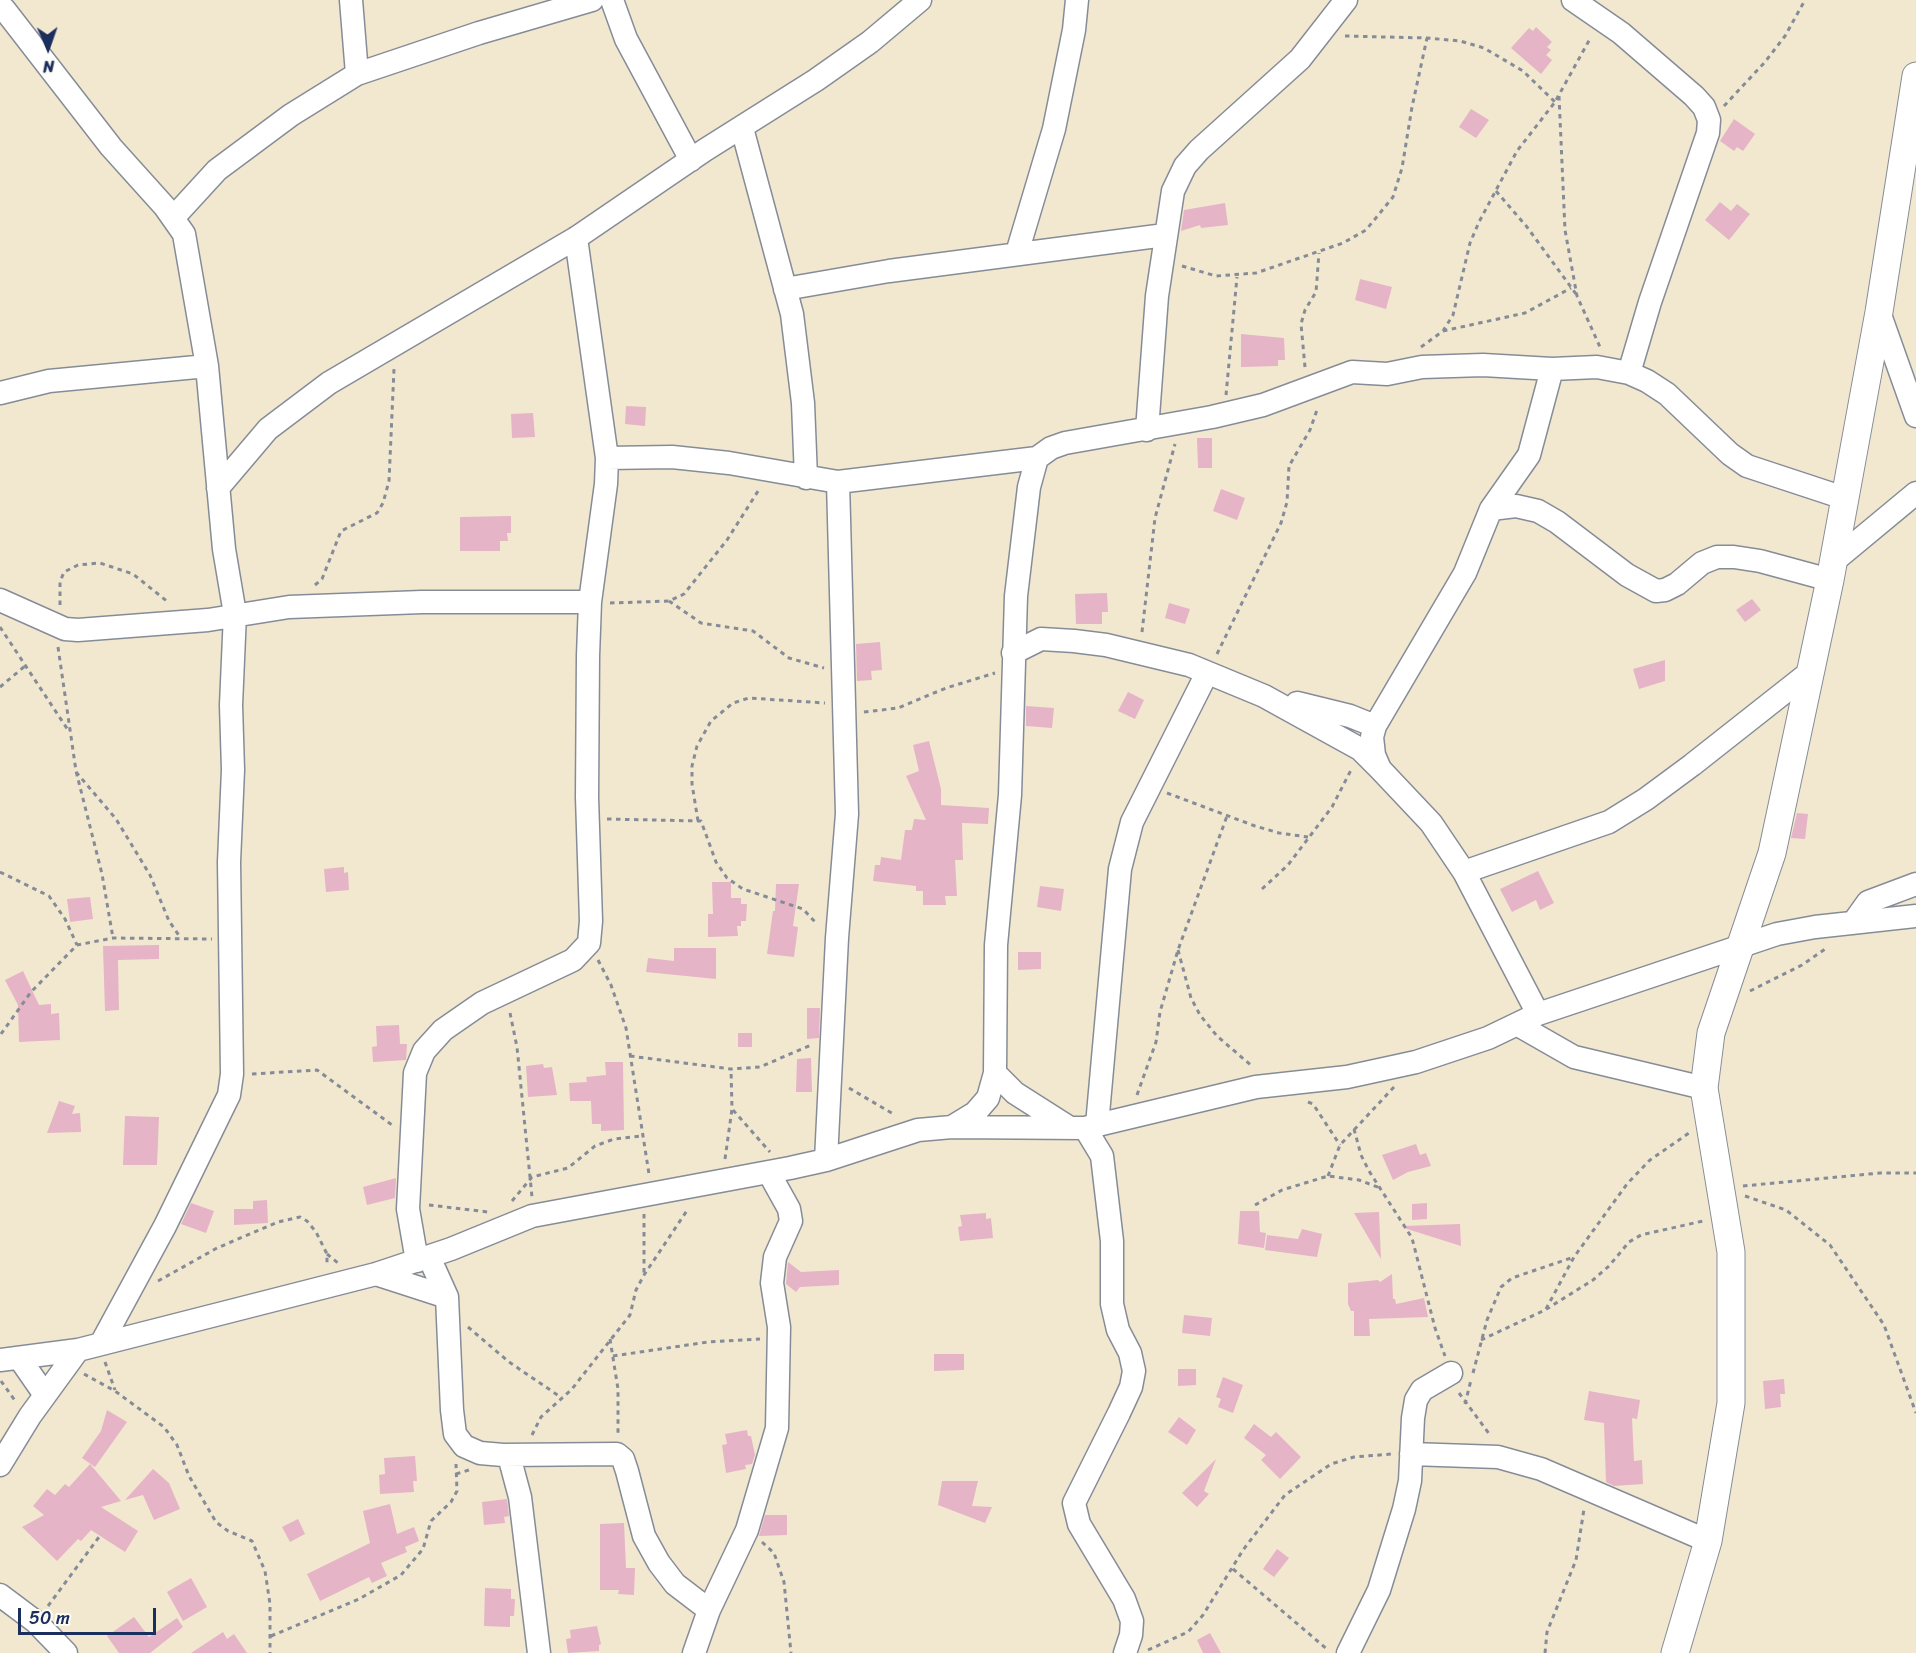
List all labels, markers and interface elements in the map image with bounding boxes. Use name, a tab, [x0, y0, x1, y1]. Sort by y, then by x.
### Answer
north arrow	[18, 18, 78, 78]
text: N	[43, 52, 55, 81]
scale bar	[21, 1596, 159, 1634]
text: 50 m	[29, 1602, 70, 1634]

